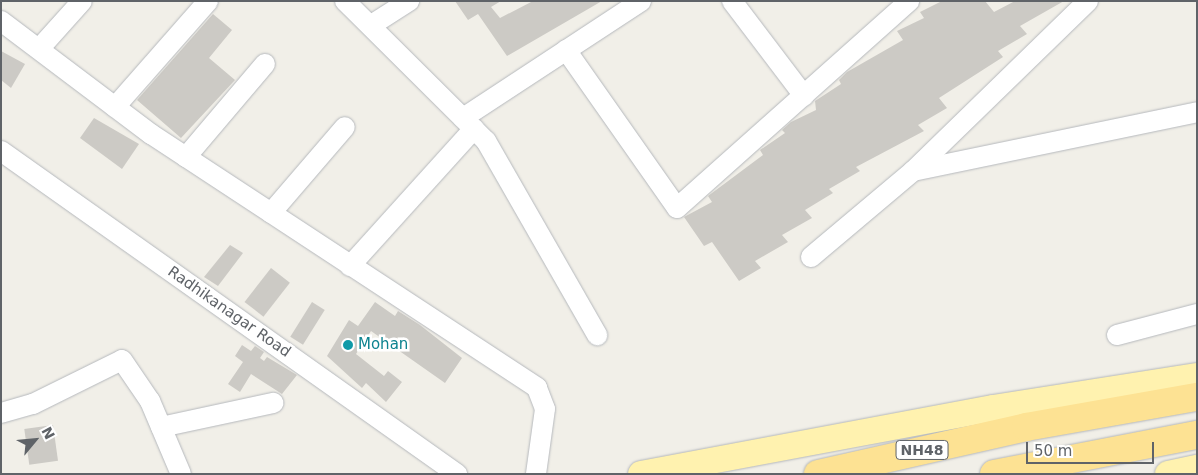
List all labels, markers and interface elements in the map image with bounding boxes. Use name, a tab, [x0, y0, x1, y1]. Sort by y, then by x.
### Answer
street label: Radhikanagar Road	[164, 263, 294, 361]
place label: Mohan	[358, 336, 408, 354]
marker: Mohan	[342, 339, 354, 351]
north arrow	[10, 415, 60, 465]
text: N	[38, 424, 58, 442]
scale bar	[1028, 432, 1156, 464]
road number: NH48	[894, 438, 950, 462]
text: 50 m	[1034, 442, 1072, 460]

